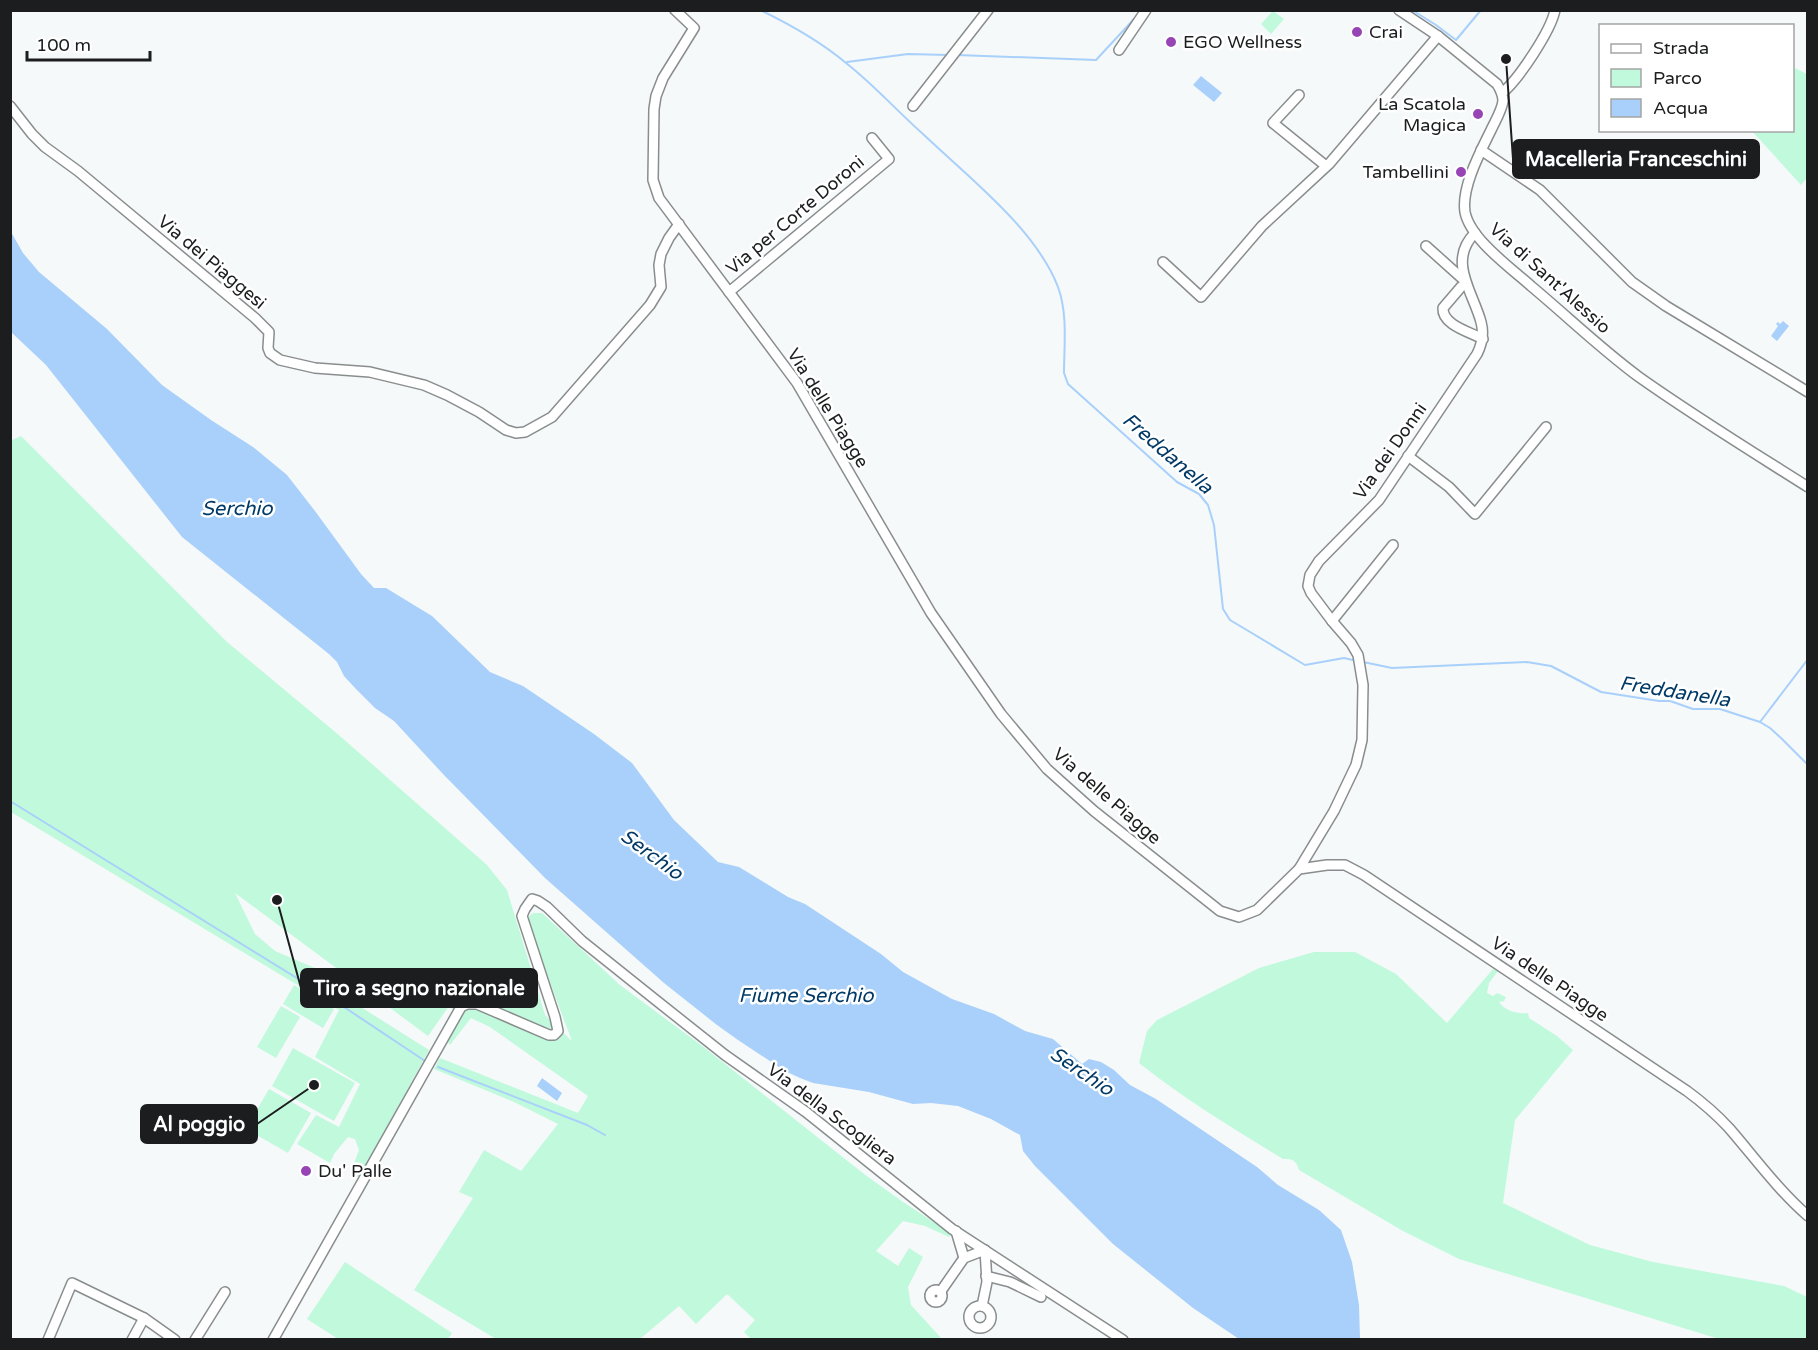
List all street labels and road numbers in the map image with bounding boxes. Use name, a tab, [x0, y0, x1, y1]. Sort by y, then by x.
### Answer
street label: Via per Corte Doroni	[721, 151, 869, 279]
street label: Via dei Piaggesi	[153, 210, 271, 314]
street label: Via di Sant'Alessio	[1485, 218, 1615, 338]
street label: Via delle Piagge	[783, 344, 873, 472]
street label: Via dei Donni	[1349, 398, 1431, 504]
street label: Via delle Piagge	[1048, 743, 1166, 849]
street label: Via delle Piagge	[1487, 932, 1613, 1026]
street label: Via della Scogliera	[763, 1058, 901, 1170]

